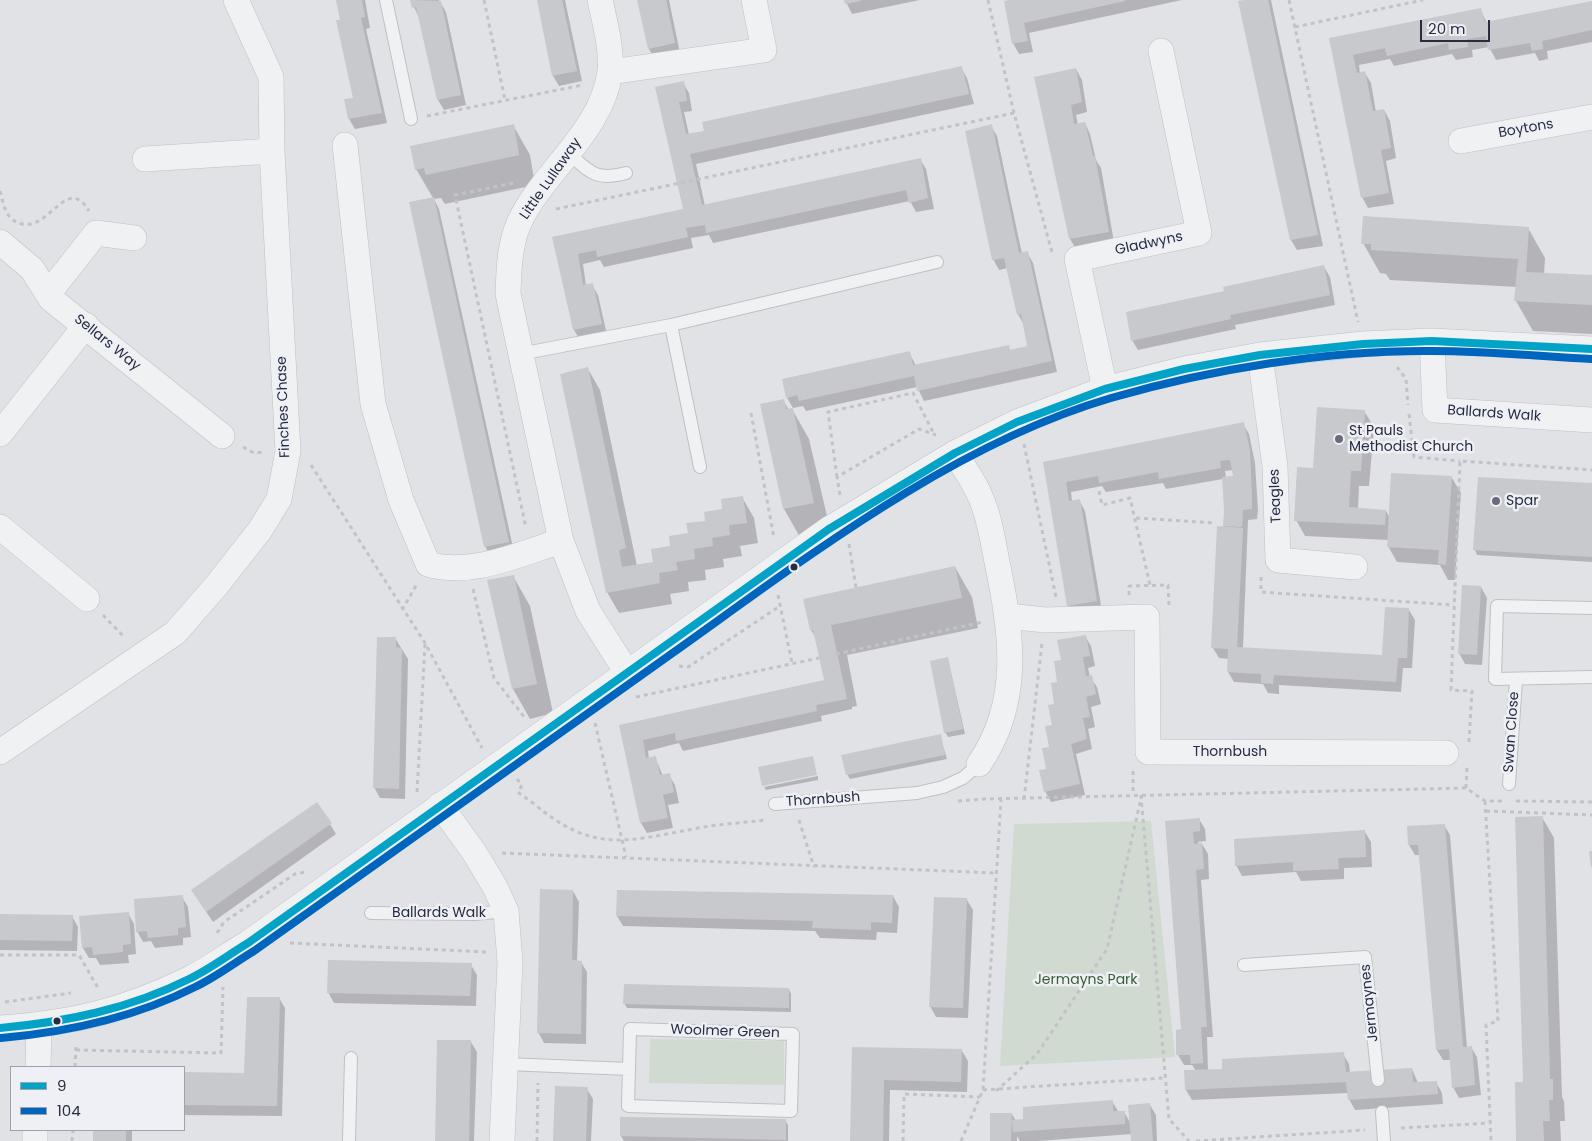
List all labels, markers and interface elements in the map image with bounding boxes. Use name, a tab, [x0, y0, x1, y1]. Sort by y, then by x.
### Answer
scale bar	[1422, 10, 1492, 42]
text: 20 m	[1428, 18, 1466, 39]
street label: Boytons	[1497, 116, 1555, 142]
street label: Little Lullaway	[517, 135, 585, 223]
street label: Gladwyns	[1114, 229, 1184, 259]
street label: Sellars Way	[70, 311, 144, 375]
street label: Finches Chase	[274, 356, 294, 458]
street label: Ballards Walk	[1447, 402, 1541, 426]
place label: St Pauls Methodist Church	[1349, 423, 1473, 456]
marker: St Pauls Methodist Church	[1333, 433, 1345, 445]
street label: Teagles	[1267, 468, 1285, 524]
place label: Spar	[1506, 493, 1538, 509]
marker: Spar	[1490, 495, 1502, 507]
unlabelled marker	[789, 562, 799, 572]
street label: Swan Close	[1501, 691, 1523, 773]
street label: Thornbush	[1193, 744, 1267, 760]
street label: Thornbush	[785, 789, 861, 811]
street label: Ballards Walk	[392, 905, 486, 921]
street label: Jermaynes	[1358, 963, 1382, 1043]
park label: Jermayns Park	[1034, 972, 1138, 988]
unlabelled marker	[52, 1016, 62, 1026]
street label: Woolmer Green	[670, 1022, 780, 1042]
legend	[10, 1066, 185, 1131]
text: 9	[57, 1075, 66, 1096]
text: 104	[57, 1100, 81, 1121]

